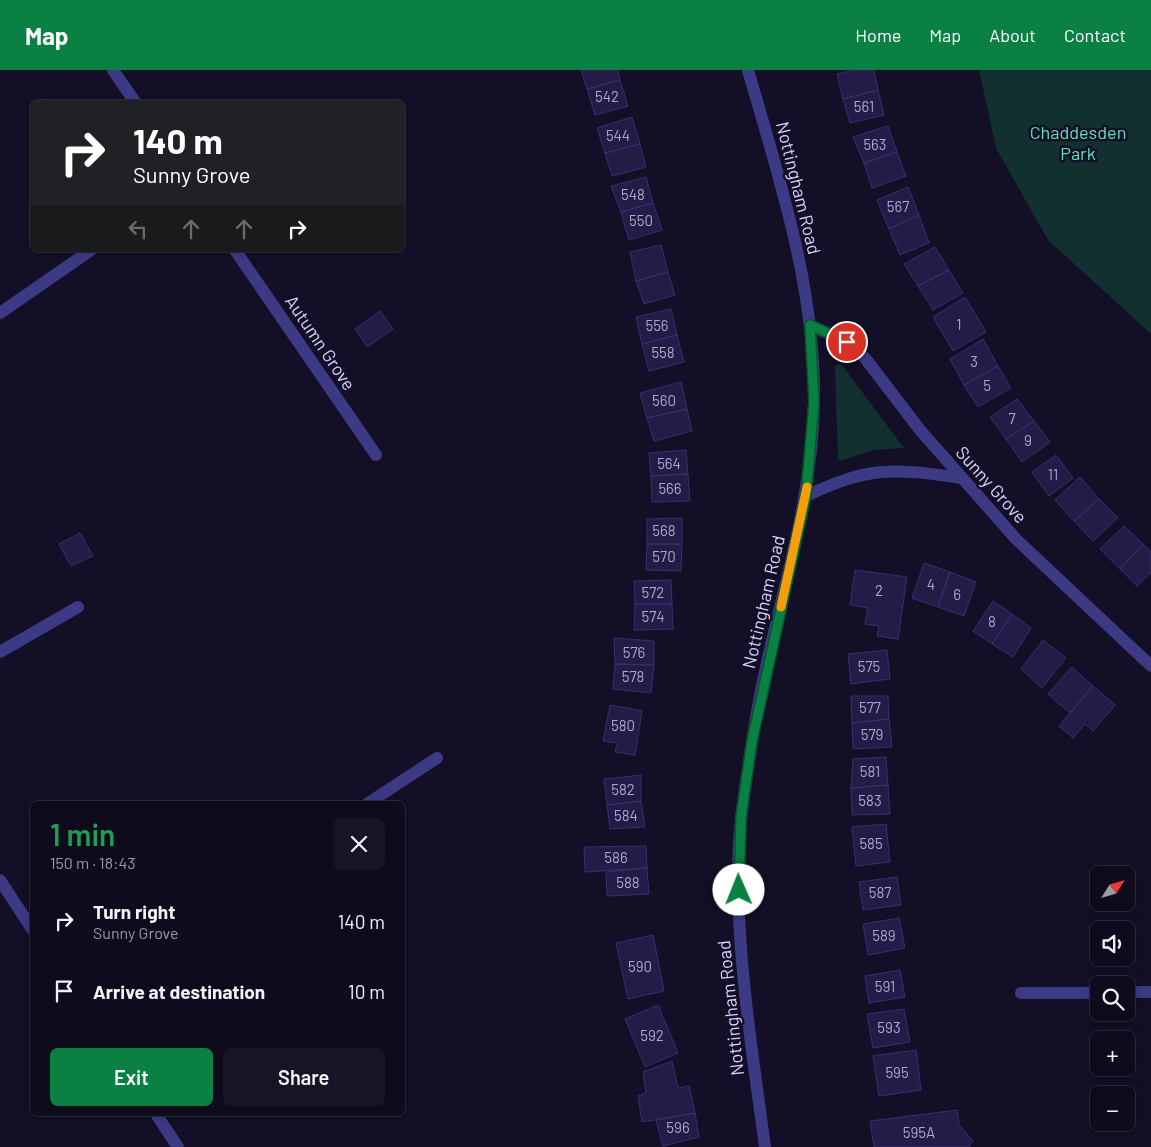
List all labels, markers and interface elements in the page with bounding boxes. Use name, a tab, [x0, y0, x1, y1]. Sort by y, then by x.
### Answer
text: Map	[25, 21, 68, 50]
text: Home	[855, 24, 901, 46]
text: Map	[929, 24, 961, 46]
text: About	[989, 24, 1036, 46]
text: Contact	[1064, 24, 1126, 46]
house number: 542	[595, 87, 619, 105]
house number: 561	[854, 97, 874, 115]
text: 140 m	[133, 119, 223, 161]
street label: Nottingham Road	[772, 119, 826, 256]
icon: right	[50, 120, 115, 185]
park label: Chaddesden Park	[1030, 121, 1126, 164]
house number: 544	[606, 126, 630, 144]
house number: 563	[863, 135, 887, 153]
text: Sunny Grove	[133, 161, 250, 187]
house number: 548	[621, 185, 645, 203]
house number: 567	[887, 197, 909, 215]
house number: 550	[629, 211, 653, 229]
icon: left	[124, 215, 152, 243]
icon: ahead	[177, 215, 205, 243]
icon: ahead	[230, 215, 258, 243]
icon: right	[283, 215, 311, 243]
street label: Autumn Grove	[281, 291, 361, 394]
house number: 1	[956, 315, 962, 333]
house number: 556	[645, 316, 669, 334]
pin	[826, 321, 868, 363]
icon: arrive	[833, 328, 861, 356]
house number: 558	[651, 343, 675, 361]
house number: 3	[970, 352, 978, 370]
house number: 5	[983, 376, 991, 394]
house number: 560	[652, 391, 676, 409]
house number: 7	[1008, 409, 1016, 427]
house number: 9	[1024, 431, 1032, 449]
street label: Sunny Grove	[951, 441, 1032, 527]
house number: 564	[657, 454, 681, 472]
house number: 11	[1048, 465, 1058, 483]
house number: 566	[658, 479, 682, 497]
house number: 568	[652, 521, 676, 539]
street label: Nottingham Road	[737, 533, 789, 671]
house number: 570	[652, 547, 676, 565]
house number: 4	[927, 575, 935, 593]
house number: 2	[875, 581, 883, 599]
house number: 572	[642, 583, 664, 601]
house number: 6	[953, 585, 961, 603]
house number: 574	[641, 607, 665, 625]
house number: 8	[988, 612, 996, 630]
house number: 576	[623, 643, 645, 661]
house number: 575	[858, 657, 880, 675]
house number: 578	[622, 667, 644, 685]
house number: 577	[859, 698, 881, 716]
house number: 580	[611, 716, 635, 734]
house number: 579	[861, 725, 883, 743]
house number: 581	[860, 762, 880, 780]
house number: 582	[611, 780, 635, 798]
house number: 583	[858, 791, 882, 809]
house number: 584	[614, 806, 638, 824]
text: 1 min	[50, 816, 115, 852]
button: close	[333, 818, 385, 870]
house number: 585	[859, 834, 883, 852]
house number: 586	[604, 848, 628, 866]
text: 150 m · 18:43	[50, 853, 135, 872]
position arrow	[712, 863, 764, 915]
north arrow	[1090, 866, 1135, 911]
map controls	[1090, 866, 1135, 1131]
house number: 588	[616, 873, 640, 891]
house number: 587	[869, 883, 891, 901]
text: Turn right	[93, 900, 175, 923]
icon: right	[50, 907, 78, 935]
text: 140 m	[338, 910, 385, 933]
button: sound	[1090, 921, 1135, 966]
text: Sunny Grove	[93, 923, 178, 942]
house number: 589	[872, 926, 896, 944]
street label: Nottingham Road	[712, 939, 748, 1077]
house number: 590	[628, 957, 652, 975]
button: search	[1090, 976, 1135, 1021]
icon: arrive	[50, 977, 78, 1005]
house number: 591	[875, 977, 895, 995]
text: Arrive at destination	[93, 980, 265, 1003]
text: 10 m	[348, 980, 385, 1003]
house number: 593	[877, 1018, 901, 1036]
house number: 592	[640, 1026, 664, 1044]
button: +	[1090, 1031, 1135, 1076]
button: Exit	[50, 1048, 213, 1106]
button: Share	[223, 1048, 385, 1106]
house number: 595	[885, 1063, 909, 1081]
button: −	[1090, 1086, 1135, 1131]
house number: 596	[666, 1118, 690, 1136]
house number: 595A	[903, 1123, 935, 1141]

